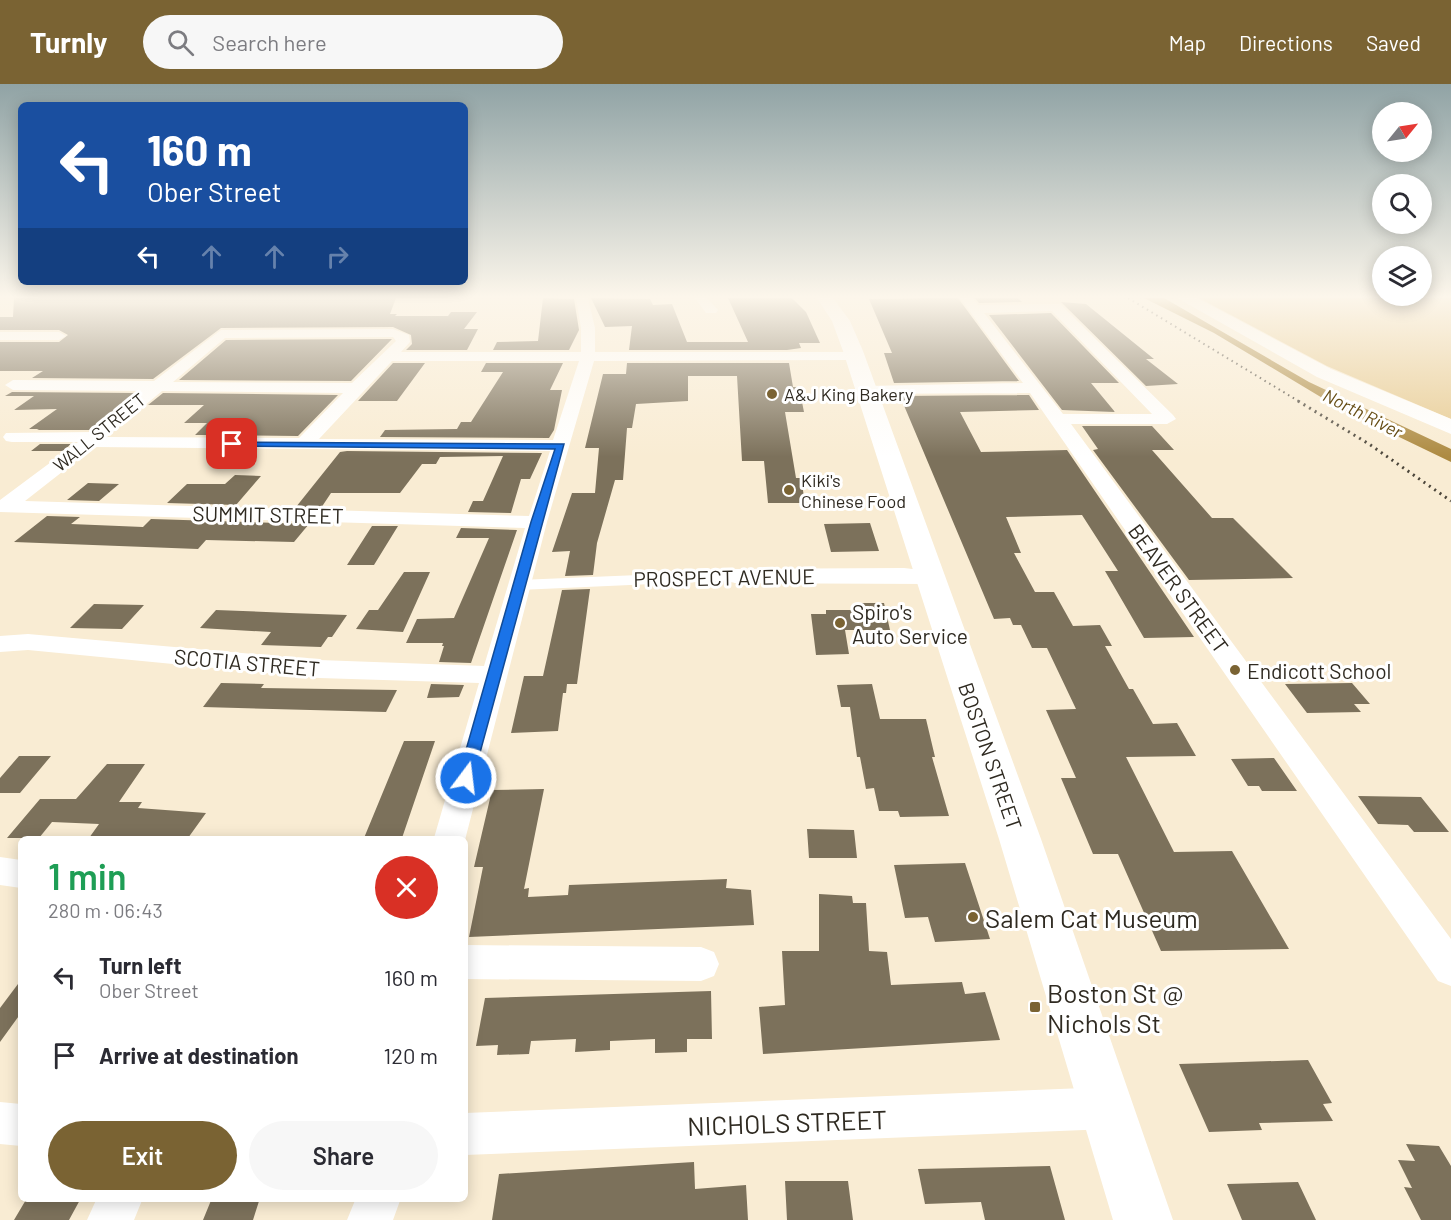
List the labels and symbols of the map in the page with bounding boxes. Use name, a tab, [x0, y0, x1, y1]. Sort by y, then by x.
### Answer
north arrow	[1372, 102, 1432, 162]
place label: A&J King Bakery	[784, 383, 913, 405]
water label: North River	[1320, 384, 1407, 443]
marker: A&J King Bakery	[765, 387, 779, 401]
street label: WALL STREET	[48, 388, 150, 476]
pin	[206, 418, 257, 469]
place label: Kiki's Chinese Food	[801, 469, 906, 512]
marker: Kiki's Chinese Food	[782, 483, 796, 497]
street label: SUMMIT STREET	[192, 500, 344, 528]
street label: BEAVER STREET	[1124, 519, 1234, 657]
street label: PROSPECT AVENUE	[633, 563, 815, 591]
place label: Spiro's Auto Service	[852, 599, 968, 648]
marker: Spiro's Auto Service	[833, 616, 847, 630]
street label: SCOTIA STREET	[173, 643, 321, 681]
place label: Endicott School	[1247, 658, 1391, 683]
marker: Endicott School	[1228, 663, 1242, 677]
street label: BOSTON STREET	[954, 679, 1028, 833]
position arrow	[434, 746, 498, 810]
place label: Salem Cat Museum	[985, 902, 1198, 933]
marker: Salem Cat Museum	[966, 910, 980, 924]
place label: Boston St @ Nichols St	[1047, 977, 1184, 1038]
marker: Boston St @ Nichols St	[1028, 1000, 1042, 1014]
street label: NICHOLS STREET	[687, 1103, 887, 1141]

